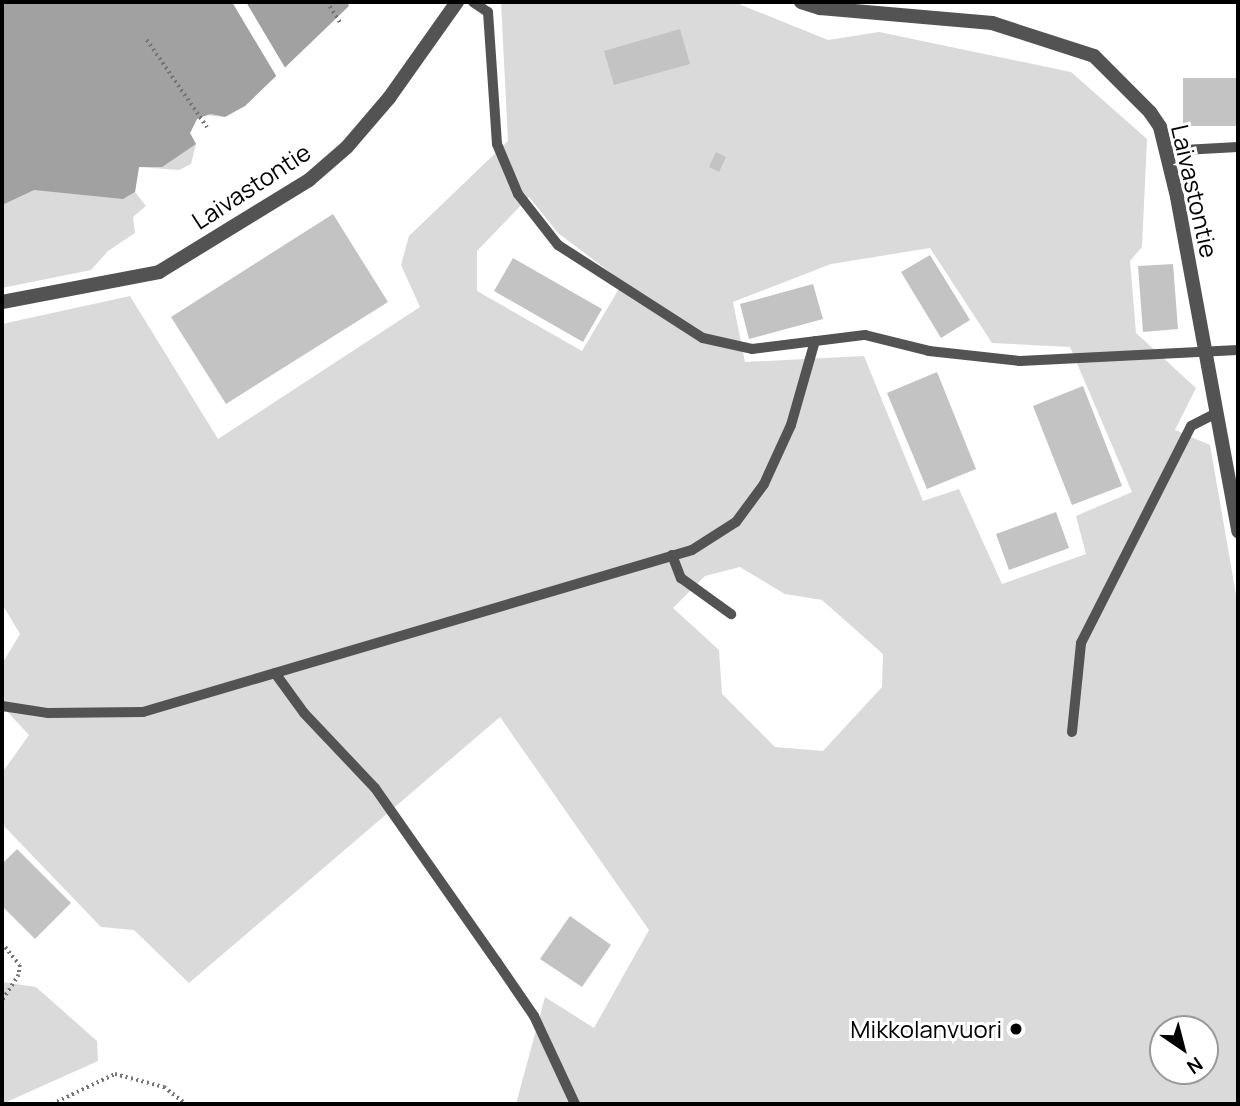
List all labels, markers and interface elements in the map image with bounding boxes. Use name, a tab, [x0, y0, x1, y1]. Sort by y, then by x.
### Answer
street label: Laivastontie	[1166, 122, 1224, 260]
street label: Laivastontie	[186, 137, 316, 235]
place label: Mikkolanvuori	[850, 1015, 1002, 1043]
north arrow	[1149, 1015, 1219, 1085]
marker: Mikkolanvuori	[1008, 1021, 1024, 1037]
text: N	[1182, 1051, 1208, 1080]

